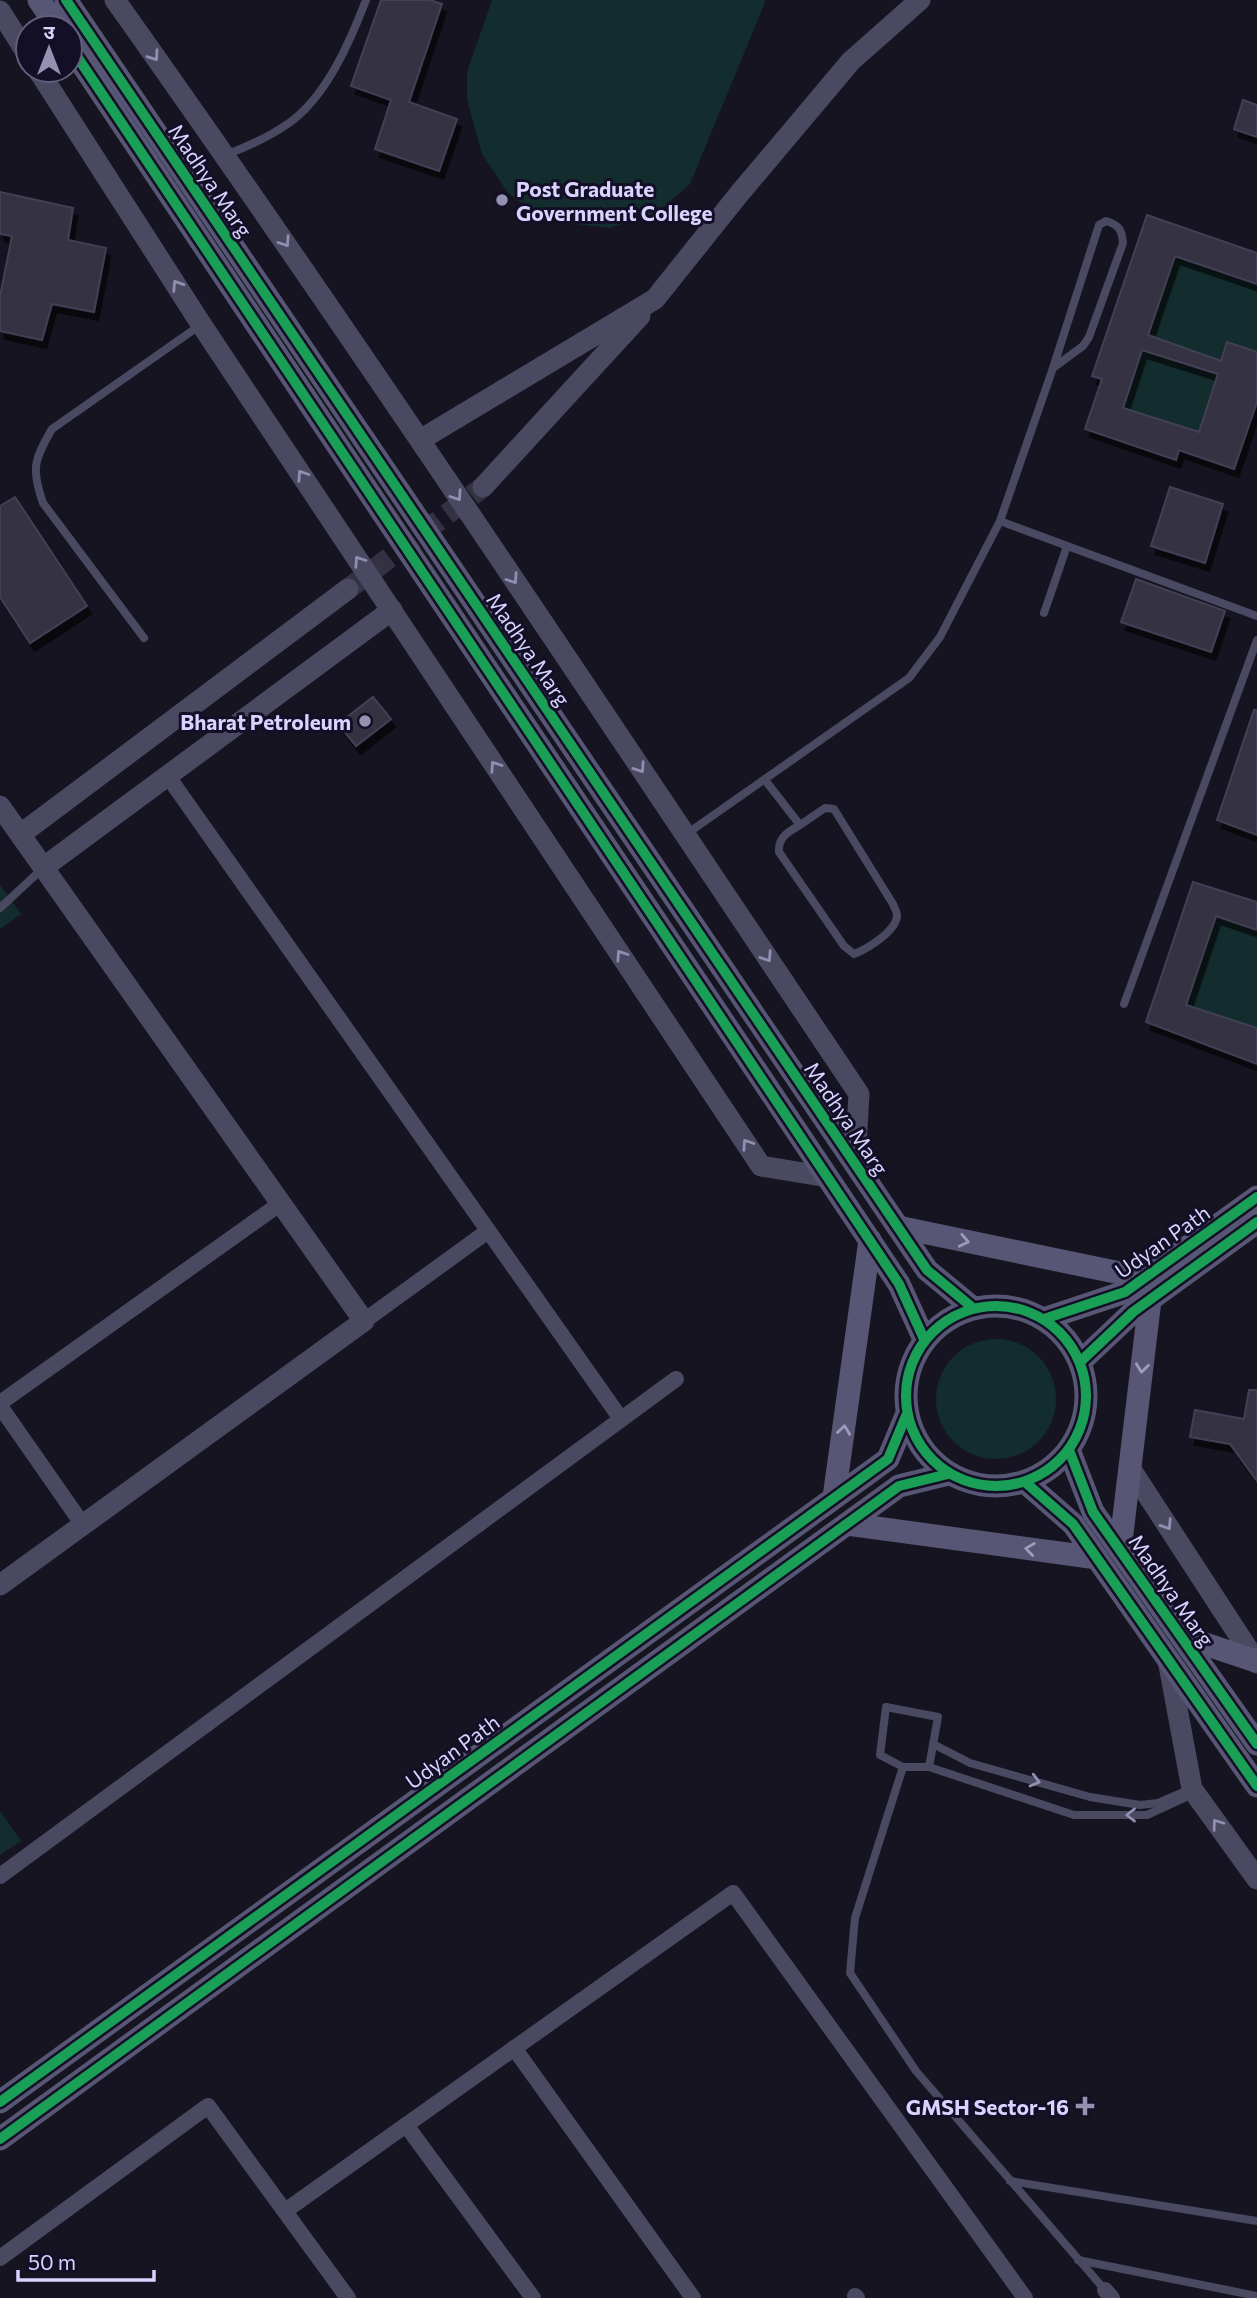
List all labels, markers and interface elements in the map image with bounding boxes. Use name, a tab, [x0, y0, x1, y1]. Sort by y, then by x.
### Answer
north arrow	[14, 14, 84, 84]
text: उ	[43, 20, 55, 43]
one-way arrow	[146, 48, 159, 61]
street label: Madhya Marg	[164, 119, 258, 241]
place label: Post Graduate Government College	[516, 176, 712, 225]
marker: Post Graduate Government College	[494, 192, 510, 208]
one-way arrow	[277, 234, 289, 247]
one-way arrow	[172, 280, 185, 293]
one-way arrow	[298, 470, 310, 483]
one-way arrow	[449, 488, 461, 501]
one-way arrow	[355, 556, 367, 569]
one-way arrow	[505, 572, 518, 585]
street label: Madhya Marg	[482, 588, 576, 710]
place label: Bharat Petroleum	[180, 709, 351, 734]
marker: Bharat Petroleum	[357, 713, 373, 729]
one-way arrow	[490, 760, 503, 773]
one-way arrow	[632, 760, 644, 773]
one-way arrow	[759, 949, 771, 962]
one-way arrow	[617, 950, 629, 963]
street label: Madhya Marg	[800, 1057, 894, 1179]
one-way arrow	[743, 1139, 756, 1152]
street label: Udyan Path	[1110, 1199, 1214, 1283]
one-way arrow	[958, 1232, 970, 1247]
one-way arrow	[1134, 1362, 1149, 1374]
one-way arrow	[836, 1424, 851, 1436]
one-way arrow	[1159, 1517, 1171, 1530]
street label: Madhya Marg	[1124, 1529, 1220, 1651]
one-way arrow	[1024, 1542, 1036, 1557]
street label: Udyan Path	[400, 1709, 504, 1793]
one-way arrow	[1029, 1773, 1041, 1788]
one-way arrow	[1126, 1807, 1136, 1823]
one-way arrow	[1213, 1819, 1225, 1832]
place label: GMSH Sector-16	[906, 2094, 1069, 2119]
marker: GMSH Sector-16	[1075, 2096, 1095, 2116]
scale bar	[18, 2238, 154, 2282]
text: 50 m	[28, 2249, 76, 2274]

